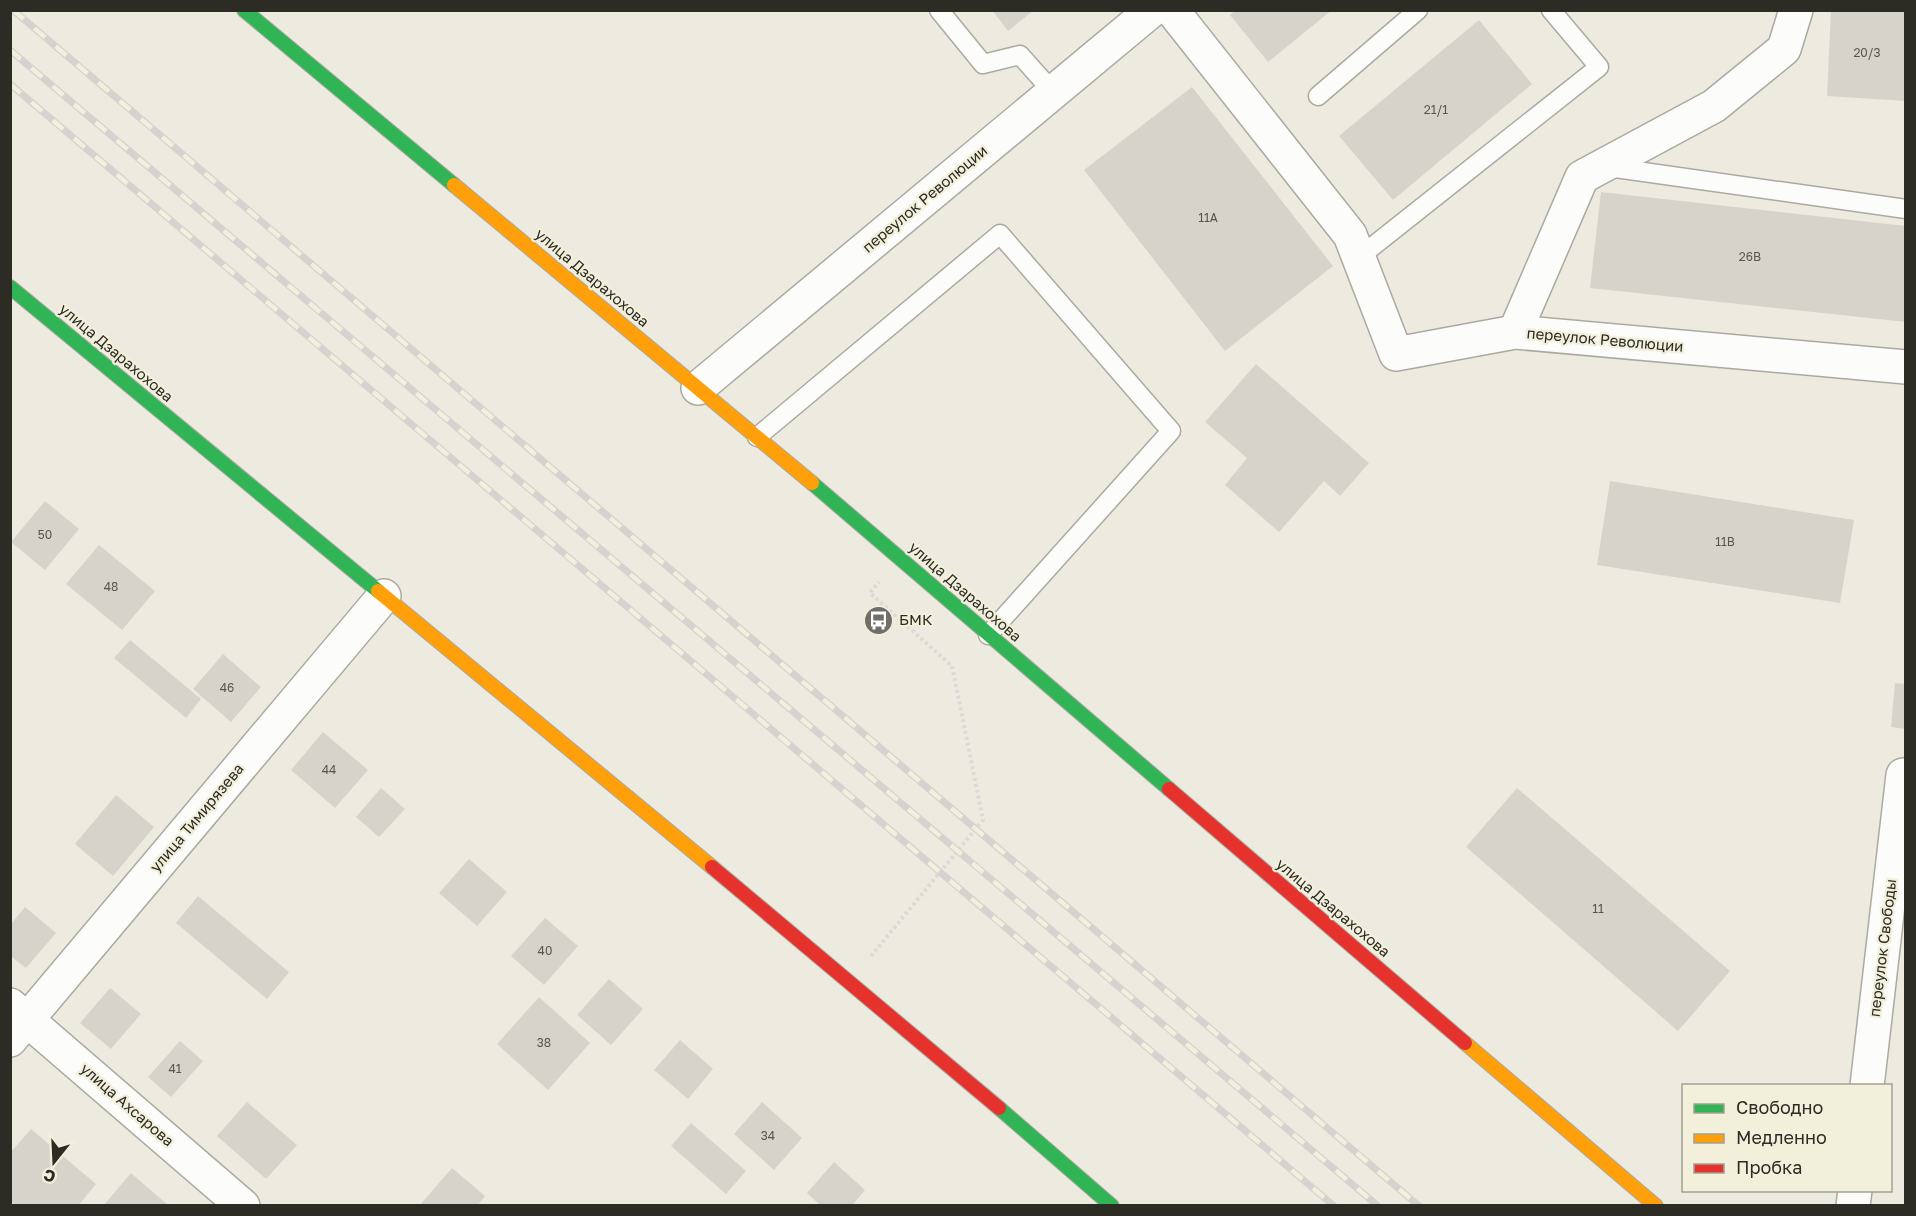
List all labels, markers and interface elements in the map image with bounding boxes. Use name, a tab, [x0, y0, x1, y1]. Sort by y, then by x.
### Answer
house number: 20/3	[1853, 45, 1881, 60]
house number: 21/1	[1424, 102, 1448, 117]
street label: переулок Революции	[858, 141, 990, 256]
house number: 11А	[1198, 210, 1218, 225]
street label: улица Дзарахохова	[532, 224, 653, 330]
house number: 26В	[1739, 249, 1761, 264]
street label: улица Дзарахохова	[56, 299, 177, 405]
street label: переулок Революции	[1526, 323, 1684, 355]
house number: 50	[38, 527, 52, 542]
house number: 11В	[1715, 534, 1735, 549]
street label: улица Дзарахохова	[906, 538, 1026, 645]
house number: 48	[104, 579, 118, 594]
bus stop icon: БМК	[862, 604, 894, 636]
place label: БМК	[899, 610, 933, 628]
house number: 46	[220, 680, 234, 695]
street label: улица Тимирязева	[146, 759, 247, 875]
house number: 44	[322, 762, 336, 777]
street label: улица Дзарахохова	[1273, 854, 1394, 960]
street label: переулок Свободы	[1865, 878, 1899, 1018]
house number: 11	[1592, 901, 1604, 916]
house number: 40	[538, 943, 552, 958]
house number: 38	[537, 1035, 551, 1050]
street label: улица Ахсарова	[77, 1059, 178, 1150]
house number: 41	[168, 1061, 182, 1076]
legend	[1682, 1084, 1892, 1192]
text: Свободно	[1736, 1096, 1823, 1118]
text: Медленно	[1736, 1126, 1827, 1148]
house number: 34	[761, 1128, 775, 1143]
north arrow	[24, 1132, 84, 1192]
text: Пробка	[1736, 1156, 1802, 1178]
text: С	[41, 1165, 58, 1188]

